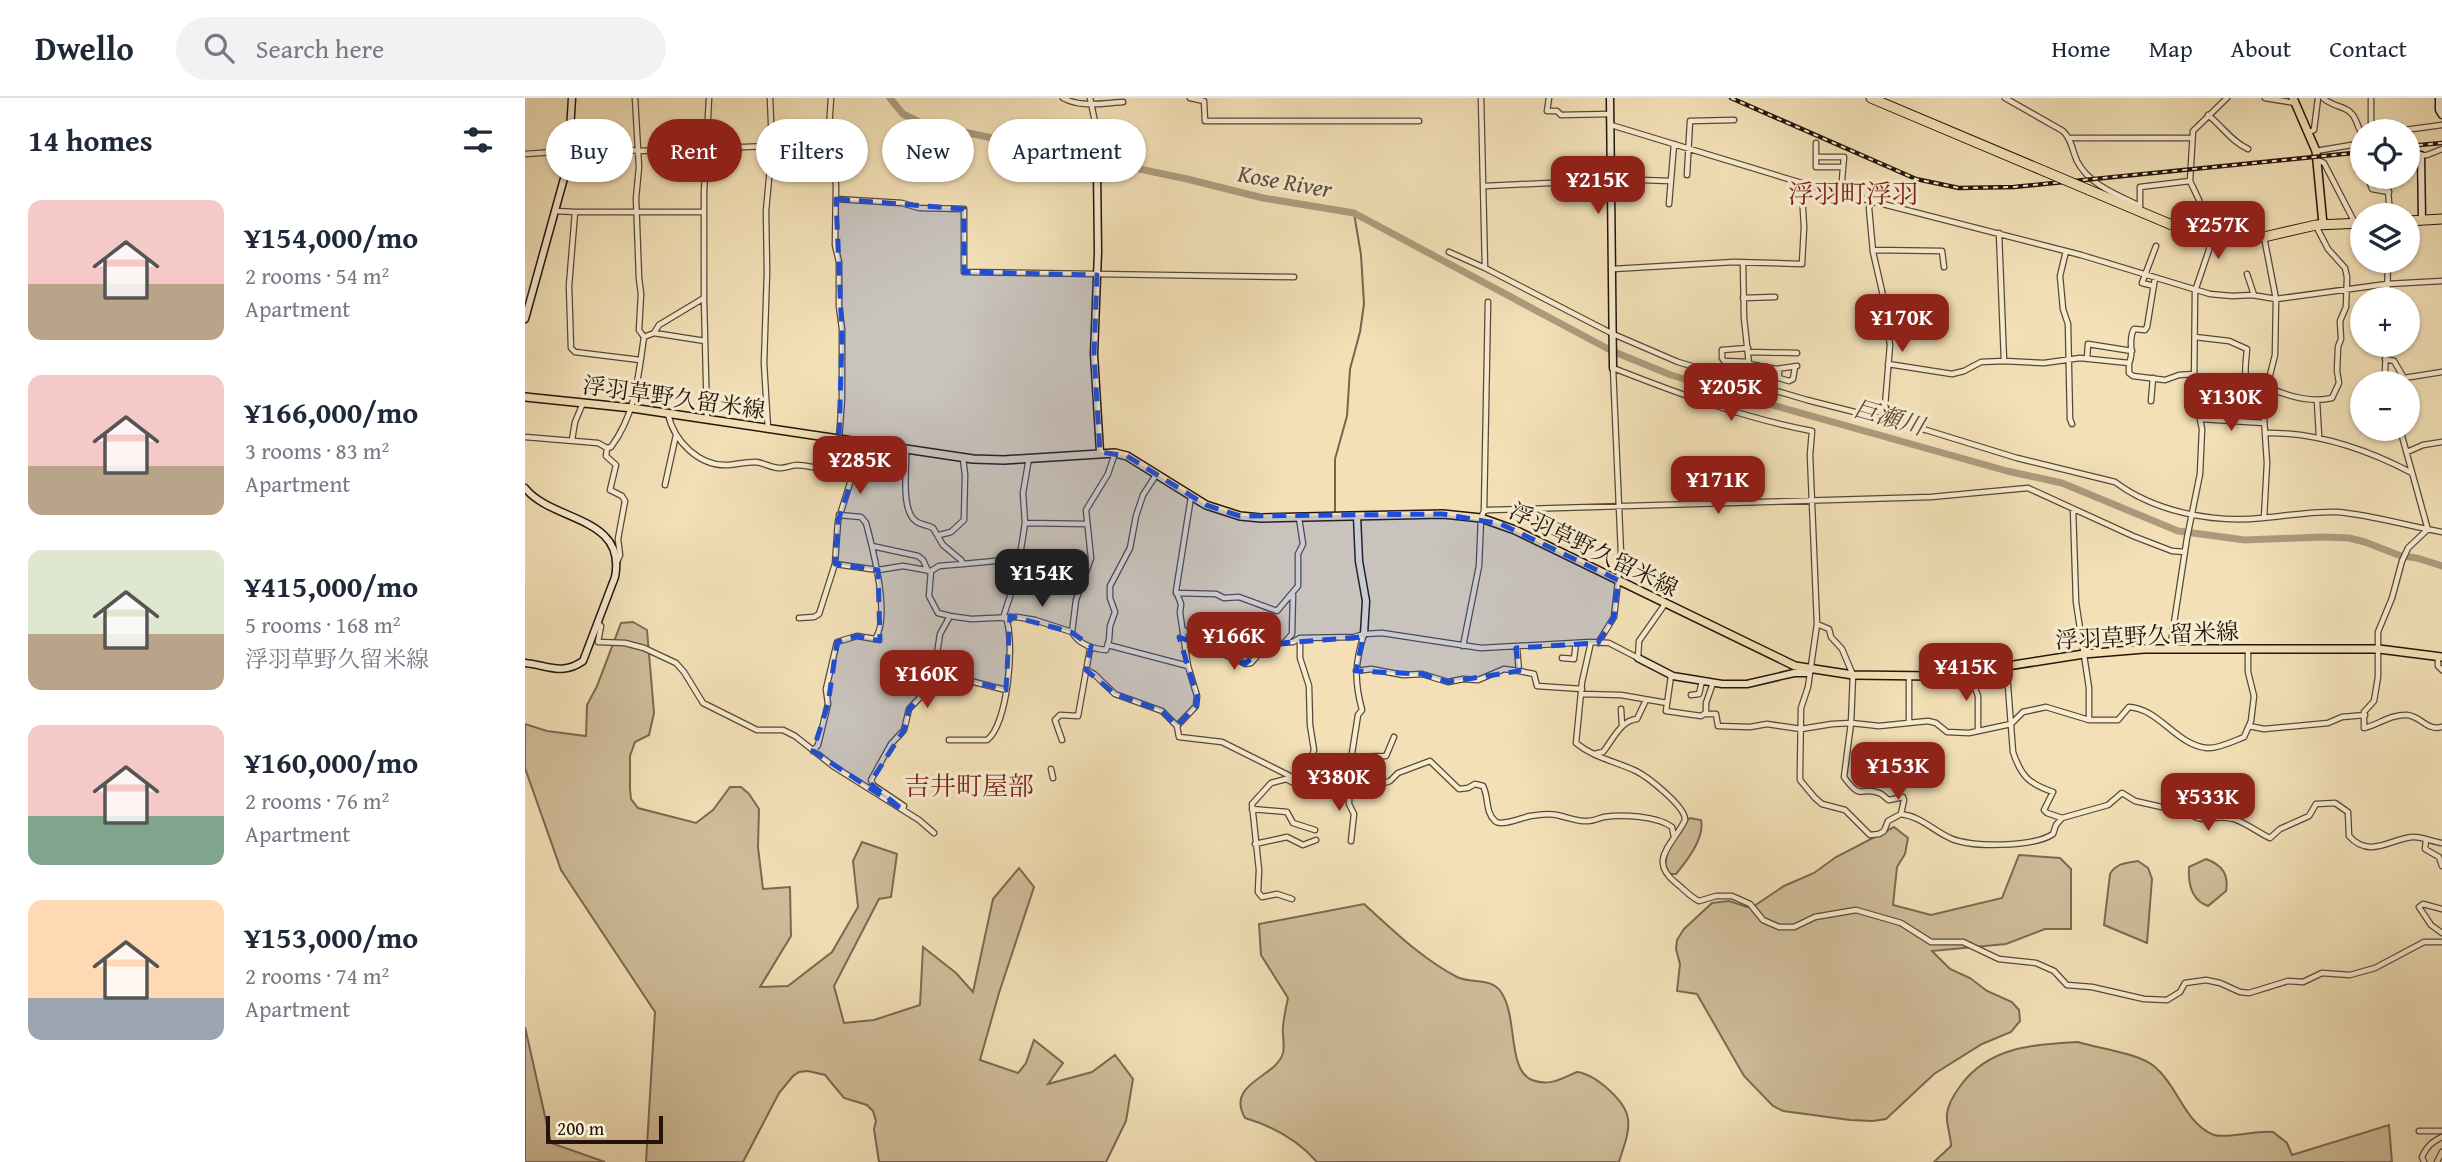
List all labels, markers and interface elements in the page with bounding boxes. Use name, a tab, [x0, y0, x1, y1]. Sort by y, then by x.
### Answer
search box	[176, 17, 666, 80]
text: Dwello	[35, 24, 134, 72]
icon: search	[200, 29, 238, 67]
text: Search here	[256, 29, 384, 68]
text: Home	[2052, 31, 2111, 66]
text: Map	[2149, 31, 2193, 66]
text: About	[2231, 31, 2291, 66]
text: Contact	[2329, 31, 2407, 66]
text: 14 homes	[28, 118, 153, 162]
chip: Buy	[546, 119, 633, 182]
chip: Rent	[647, 119, 742, 182]
chip: Filters	[756, 119, 868, 182]
chip: New	[882, 119, 974, 182]
chip: Apartment	[988, 119, 1146, 182]
map controls	[2350, 119, 2420, 441]
button: locate	[2350, 119, 2420, 189]
icon: filters	[459, 121, 497, 159]
water label: Kose River	[1234, 155, 1336, 207]
pin: ¥215K	[1549, 156, 1647, 216]
text: ¥215K	[1567, 162, 1629, 195]
district label: 浮羽町浮羽	[1788, 174, 1918, 213]
pin: ¥257K	[2169, 202, 2267, 261]
button: layers	[2350, 203, 2420, 273]
text: ¥257K	[2187, 207, 2249, 240]
text: ¥154,000/mo	[245, 215, 418, 259]
icon: home	[84, 228, 168, 312]
text: 2 rooms · 54 m²	[245, 259, 389, 292]
button: +	[2350, 287, 2420, 357]
text: Apartment	[245, 292, 350, 325]
pin: ¥170K	[1853, 294, 1951, 354]
text: ¥170K	[1871, 300, 1933, 333]
pin: ¥205K	[1682, 364, 1780, 423]
street label: 浮羽草野久留米線	[581, 368, 767, 426]
text: ¥205K	[1700, 369, 1762, 402]
button: −	[2350, 371, 2420, 441]
pin: ¥130K	[2182, 374, 2280, 433]
text: ¥130K	[2200, 379, 2262, 412]
text: ¥166,000/mo	[245, 390, 418, 434]
water label: 巨瀬川	[1850, 390, 1931, 445]
icon: home	[84, 403, 168, 487]
text: 3 rooms · 83 m²	[245, 434, 389, 467]
pin: ¥285K	[811, 436, 909, 496]
text: ¥285K	[829, 442, 891, 475]
pin: ¥171K	[1669, 456, 1767, 516]
text: ¥171K	[1687, 462, 1749, 495]
text: Apartment	[245, 467, 350, 500]
street label: 浮羽草野久留米線	[1504, 494, 1684, 604]
pin: ¥154K	[993, 550, 1091, 609]
text: ¥154K	[1011, 555, 1073, 588]
text: ¥415,000/mo	[245, 564, 418, 608]
icon: home	[84, 578, 168, 662]
text: 5 rooms · 168 m²	[245, 608, 400, 641]
pin: ¥166K	[1185, 612, 1283, 672]
street label: 浮羽草野久留米線	[2054, 614, 2240, 656]
text: ¥166K	[1203, 618, 1265, 651]
text: 浮羽草野久留米線	[245, 642, 429, 675]
pin: ¥415K	[1917, 644, 2015, 703]
text: ¥415K	[1935, 649, 1997, 682]
pin: ¥160K	[878, 650, 976, 710]
text: ¥160K	[896, 656, 958, 689]
text: ¥160,000/mo	[245, 740, 418, 784]
pin: ¥153K	[1849, 742, 1947, 802]
text: ¥153K	[1867, 748, 1929, 781]
icon: home	[84, 753, 168, 837]
pin: ¥380K	[1290, 754, 1388, 813]
text: ¥380K	[1308, 759, 1370, 792]
district label: 吉井町屋部	[904, 766, 1034, 805]
pin: ¥533K	[2159, 774, 2257, 833]
text: ¥533K	[2177, 779, 2239, 812]
text: 2 rooms · 76 m²	[245, 784, 389, 817]
text: Apartment	[245, 817, 350, 850]
text: ¥153,000/mo	[245, 915, 418, 959]
icon: home	[84, 928, 168, 1012]
text: 2 rooms · 74 m²	[245, 959, 389, 992]
text: Apartment	[245, 992, 350, 1025]
scale bar	[546, 1113, 663, 1145]
text: 200 m	[557, 1114, 604, 1142]

